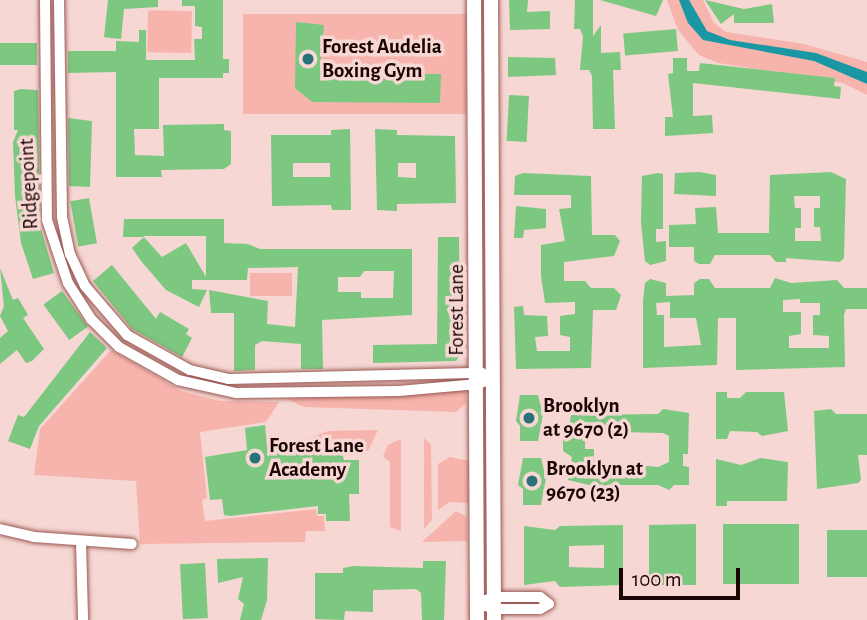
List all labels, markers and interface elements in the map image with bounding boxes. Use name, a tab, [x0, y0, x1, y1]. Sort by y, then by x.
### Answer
place label: Forest Audelia Boxing Gym	[322, 34, 442, 84]
marker: Forest Audelia Boxing Gym	[300, 51, 316, 67]
street label: Ridgepoint	[14, 138, 44, 230]
street label: Forest Lane	[444, 264, 470, 356]
place label: Brooklyn at 9670 (2)	[543, 393, 629, 443]
marker: Brooklyn at 9670 (2)	[521, 410, 537, 426]
place label: Forest Lane Academy	[269, 433, 364, 483]
marker: Forest Lane Academy	[247, 450, 263, 466]
place label: Brooklyn at 9670 (23)	[546, 456, 643, 506]
marker: Brooklyn at 9670 (23)	[524, 473, 540, 489]
scale bar	[622, 554, 743, 598]
text: 100 m	[632, 569, 682, 590]

